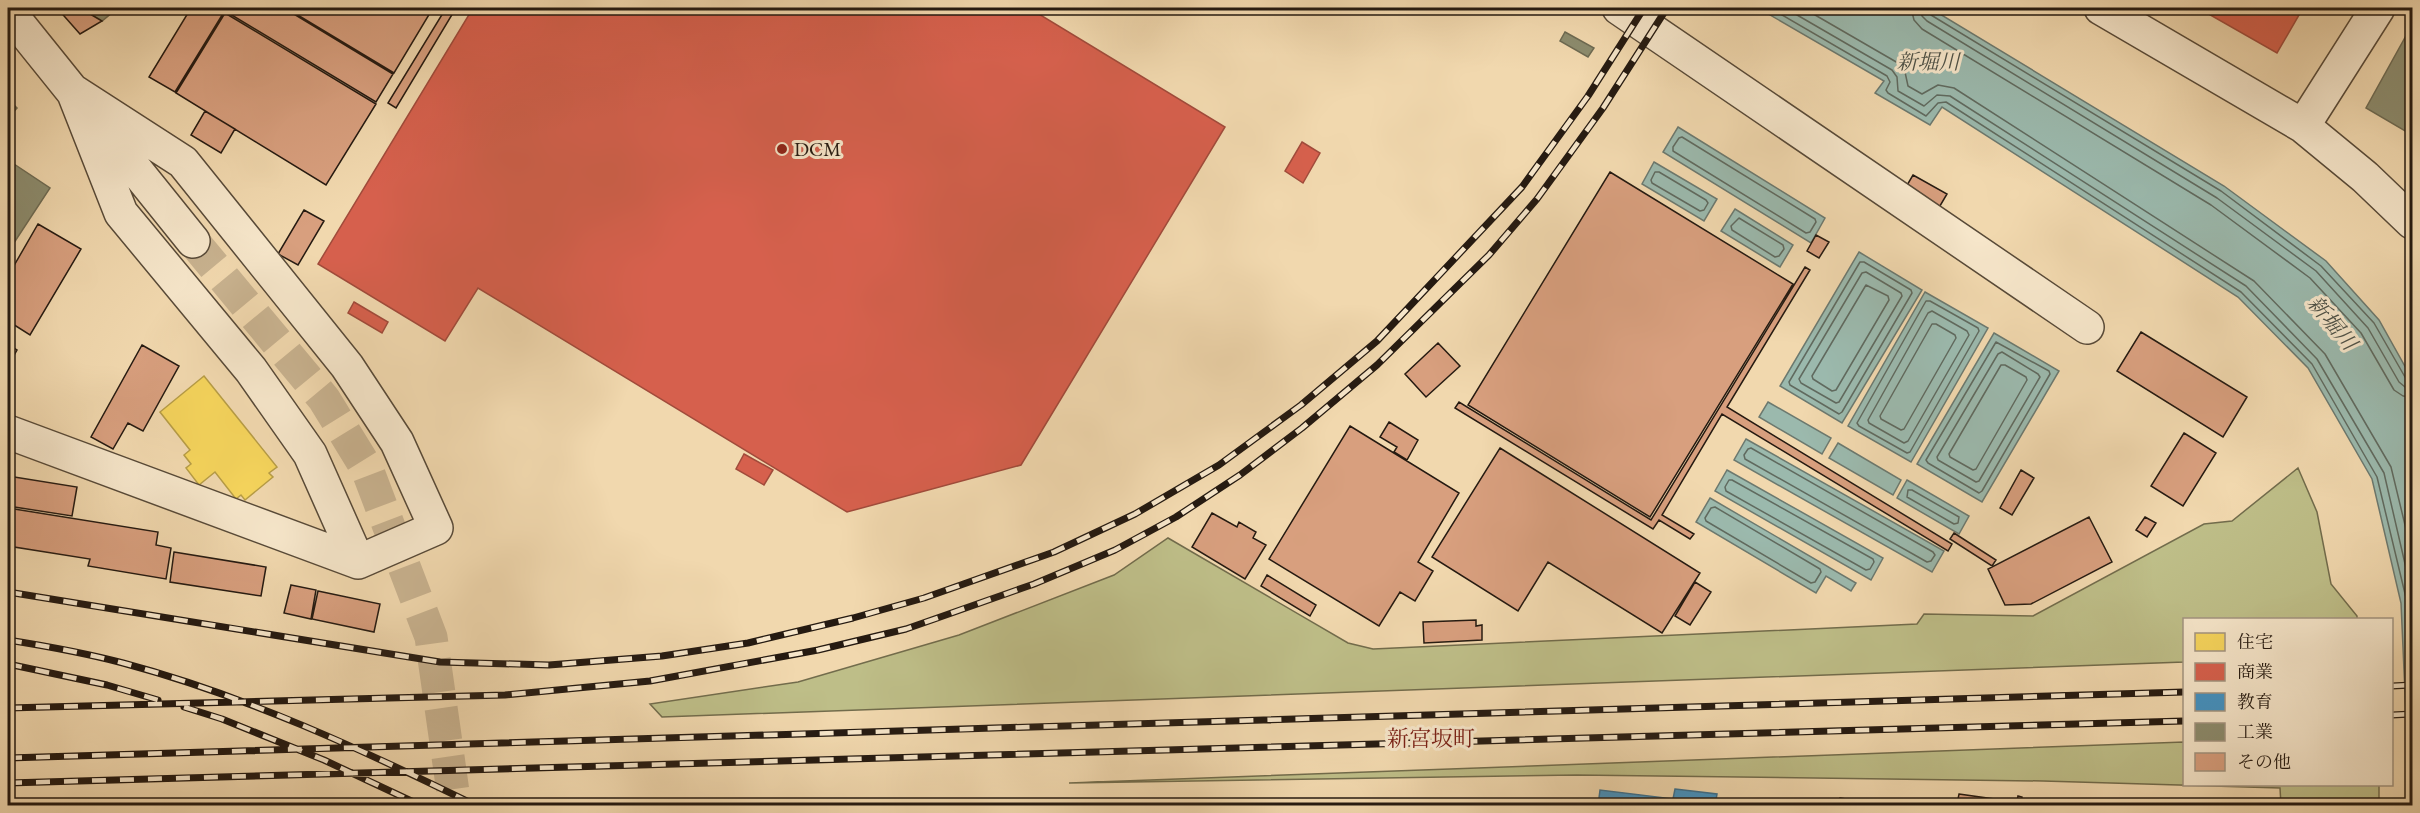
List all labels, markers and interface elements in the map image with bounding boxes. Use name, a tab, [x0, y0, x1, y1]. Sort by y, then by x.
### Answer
water label: 新堀川	[1897, 48, 1961, 75]
place label: DCM	[794, 136, 841, 162]
marker: DCM	[775, 142, 789, 156]
water label: 新堀川	[2302, 290, 2364, 357]
legend	[2183, 618, 2393, 786]
text: 住宅	[2237, 630, 2273, 653]
text: 商業	[2237, 660, 2273, 683]
text: 教育	[2237, 690, 2273, 713]
text: 工業	[2237, 720, 2273, 743]
district label: 新宮坂町	[1387, 724, 1475, 753]
text: その他	[2237, 750, 2291, 773]

